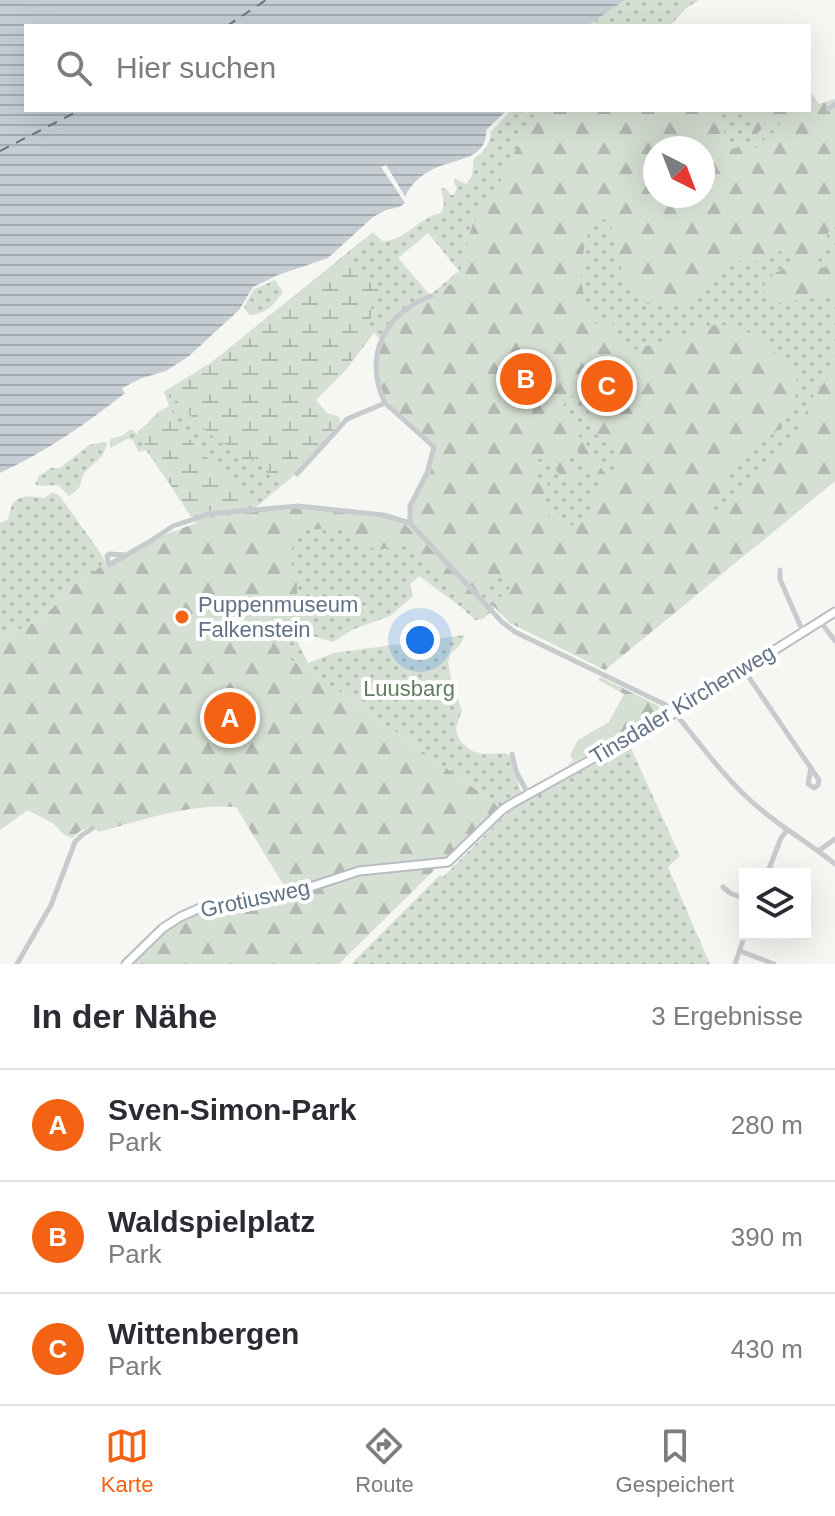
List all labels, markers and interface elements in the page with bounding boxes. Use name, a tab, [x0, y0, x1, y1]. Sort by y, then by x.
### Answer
search box	[24, 24, 811, 112]
icon: search	[52, 46, 96, 90]
text: Hier suchen	[116, 51, 276, 84]
north arrow	[643, 136, 715, 208]
pin: B	[500, 349, 552, 409]
pin: C	[581, 356, 633, 416]
place label: Puppenmuseum Falkenstein	[198, 592, 358, 642]
marker: Puppenmuseum Falkenstein	[173, 608, 191, 626]
your location	[400, 620, 440, 660]
street label: Tinsdaler Kirchenweg	[586, 639, 779, 769]
park label: Luusbarg	[363, 676, 455, 701]
pin: A	[204, 688, 256, 748]
map controls	[739, 868, 811, 940]
button: layers	[739, 868, 811, 940]
street label: Grotiusweg	[198, 875, 312, 922]
text: In der Nähe	[32, 997, 217, 1035]
text: 3 Ergebnisse	[651, 1001, 803, 1031]
text: Sven-Simon-Park	[108, 1093, 356, 1126]
text: A	[49, 1110, 67, 1140]
text: 280 m	[731, 1110, 803, 1140]
text: Park	[108, 1127, 161, 1157]
text: Waldspielplatz	[108, 1205, 315, 1238]
text: B	[49, 1222, 67, 1252]
text: 390 m	[731, 1222, 803, 1252]
text: Park	[108, 1239, 161, 1269]
text: Wittenbergen	[108, 1317, 299, 1350]
text: C	[49, 1334, 67, 1364]
text: 430 m	[731, 1334, 803, 1364]
text: Park	[108, 1351, 161, 1381]
tab: Karte	[101, 1424, 153, 1498]
tab: Route	[355, 1424, 414, 1498]
tab: Gespeichert	[616, 1424, 734, 1498]

